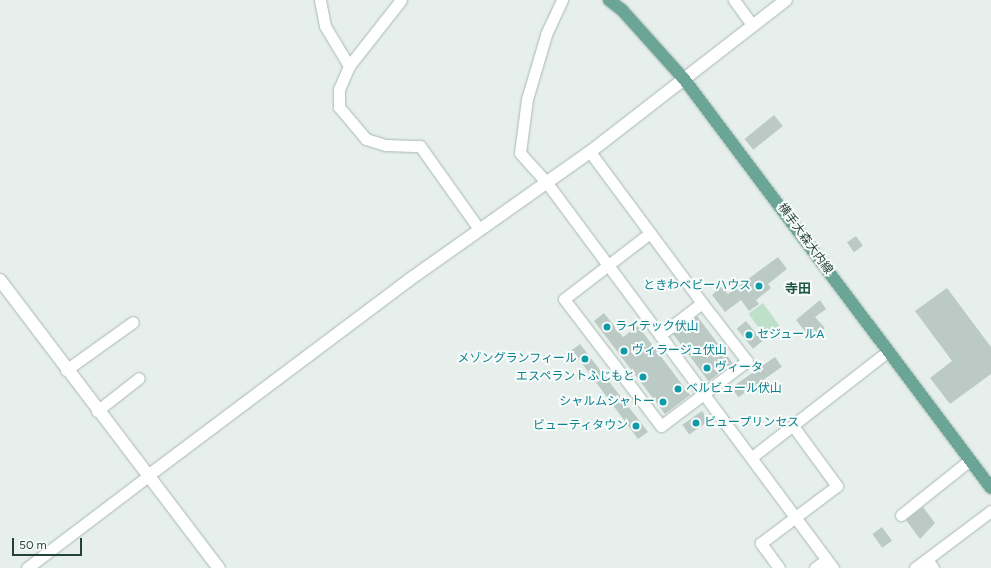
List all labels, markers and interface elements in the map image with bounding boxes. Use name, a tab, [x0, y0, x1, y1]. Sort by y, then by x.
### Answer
street label: 横手大森大内線	[774, 201, 836, 277]
place label: ときわベビーハウス	[643, 279, 751, 293]
marker: ときわベビーハウス	[754, 281, 764, 291]
district label: 寺田	[785, 281, 811, 297]
place label: ライテック伏山	[615, 320, 699, 334]
marker: ライテック伏山	[602, 322, 612, 332]
place label: セジュールA	[757, 328, 825, 342]
marker: セジュールA	[744, 330, 754, 340]
place label: ヴィラージュ伏山	[632, 344, 728, 358]
marker: ヴィラージュ伏山	[619, 346, 629, 356]
place label: メゾングランフィール	[457, 352, 577, 366]
marker: メゾングランフィール	[580, 354, 590, 364]
place label: ヴィータ	[715, 361, 763, 375]
marker: ヴィータ	[702, 363, 712, 373]
place label: エスペラントふじもと	[515, 370, 635, 384]
marker: エスペラントふじもと	[638, 372, 648, 382]
place label: ベルビュール伏山	[686, 382, 782, 396]
marker: ベルビュール伏山	[673, 384, 683, 394]
place label: シャルムシャトー	[559, 395, 655, 409]
marker: シャルムシャトー	[658, 397, 668, 407]
place label: ビュープリンセス	[704, 416, 800, 430]
marker: ビュープリンセス	[691, 418, 701, 428]
place label: ビューティタウン	[532, 419, 628, 433]
marker: ビューティタウン	[631, 421, 641, 431]
scale bar	[14, 530, 84, 556]
text: 50 m	[19, 538, 47, 552]

